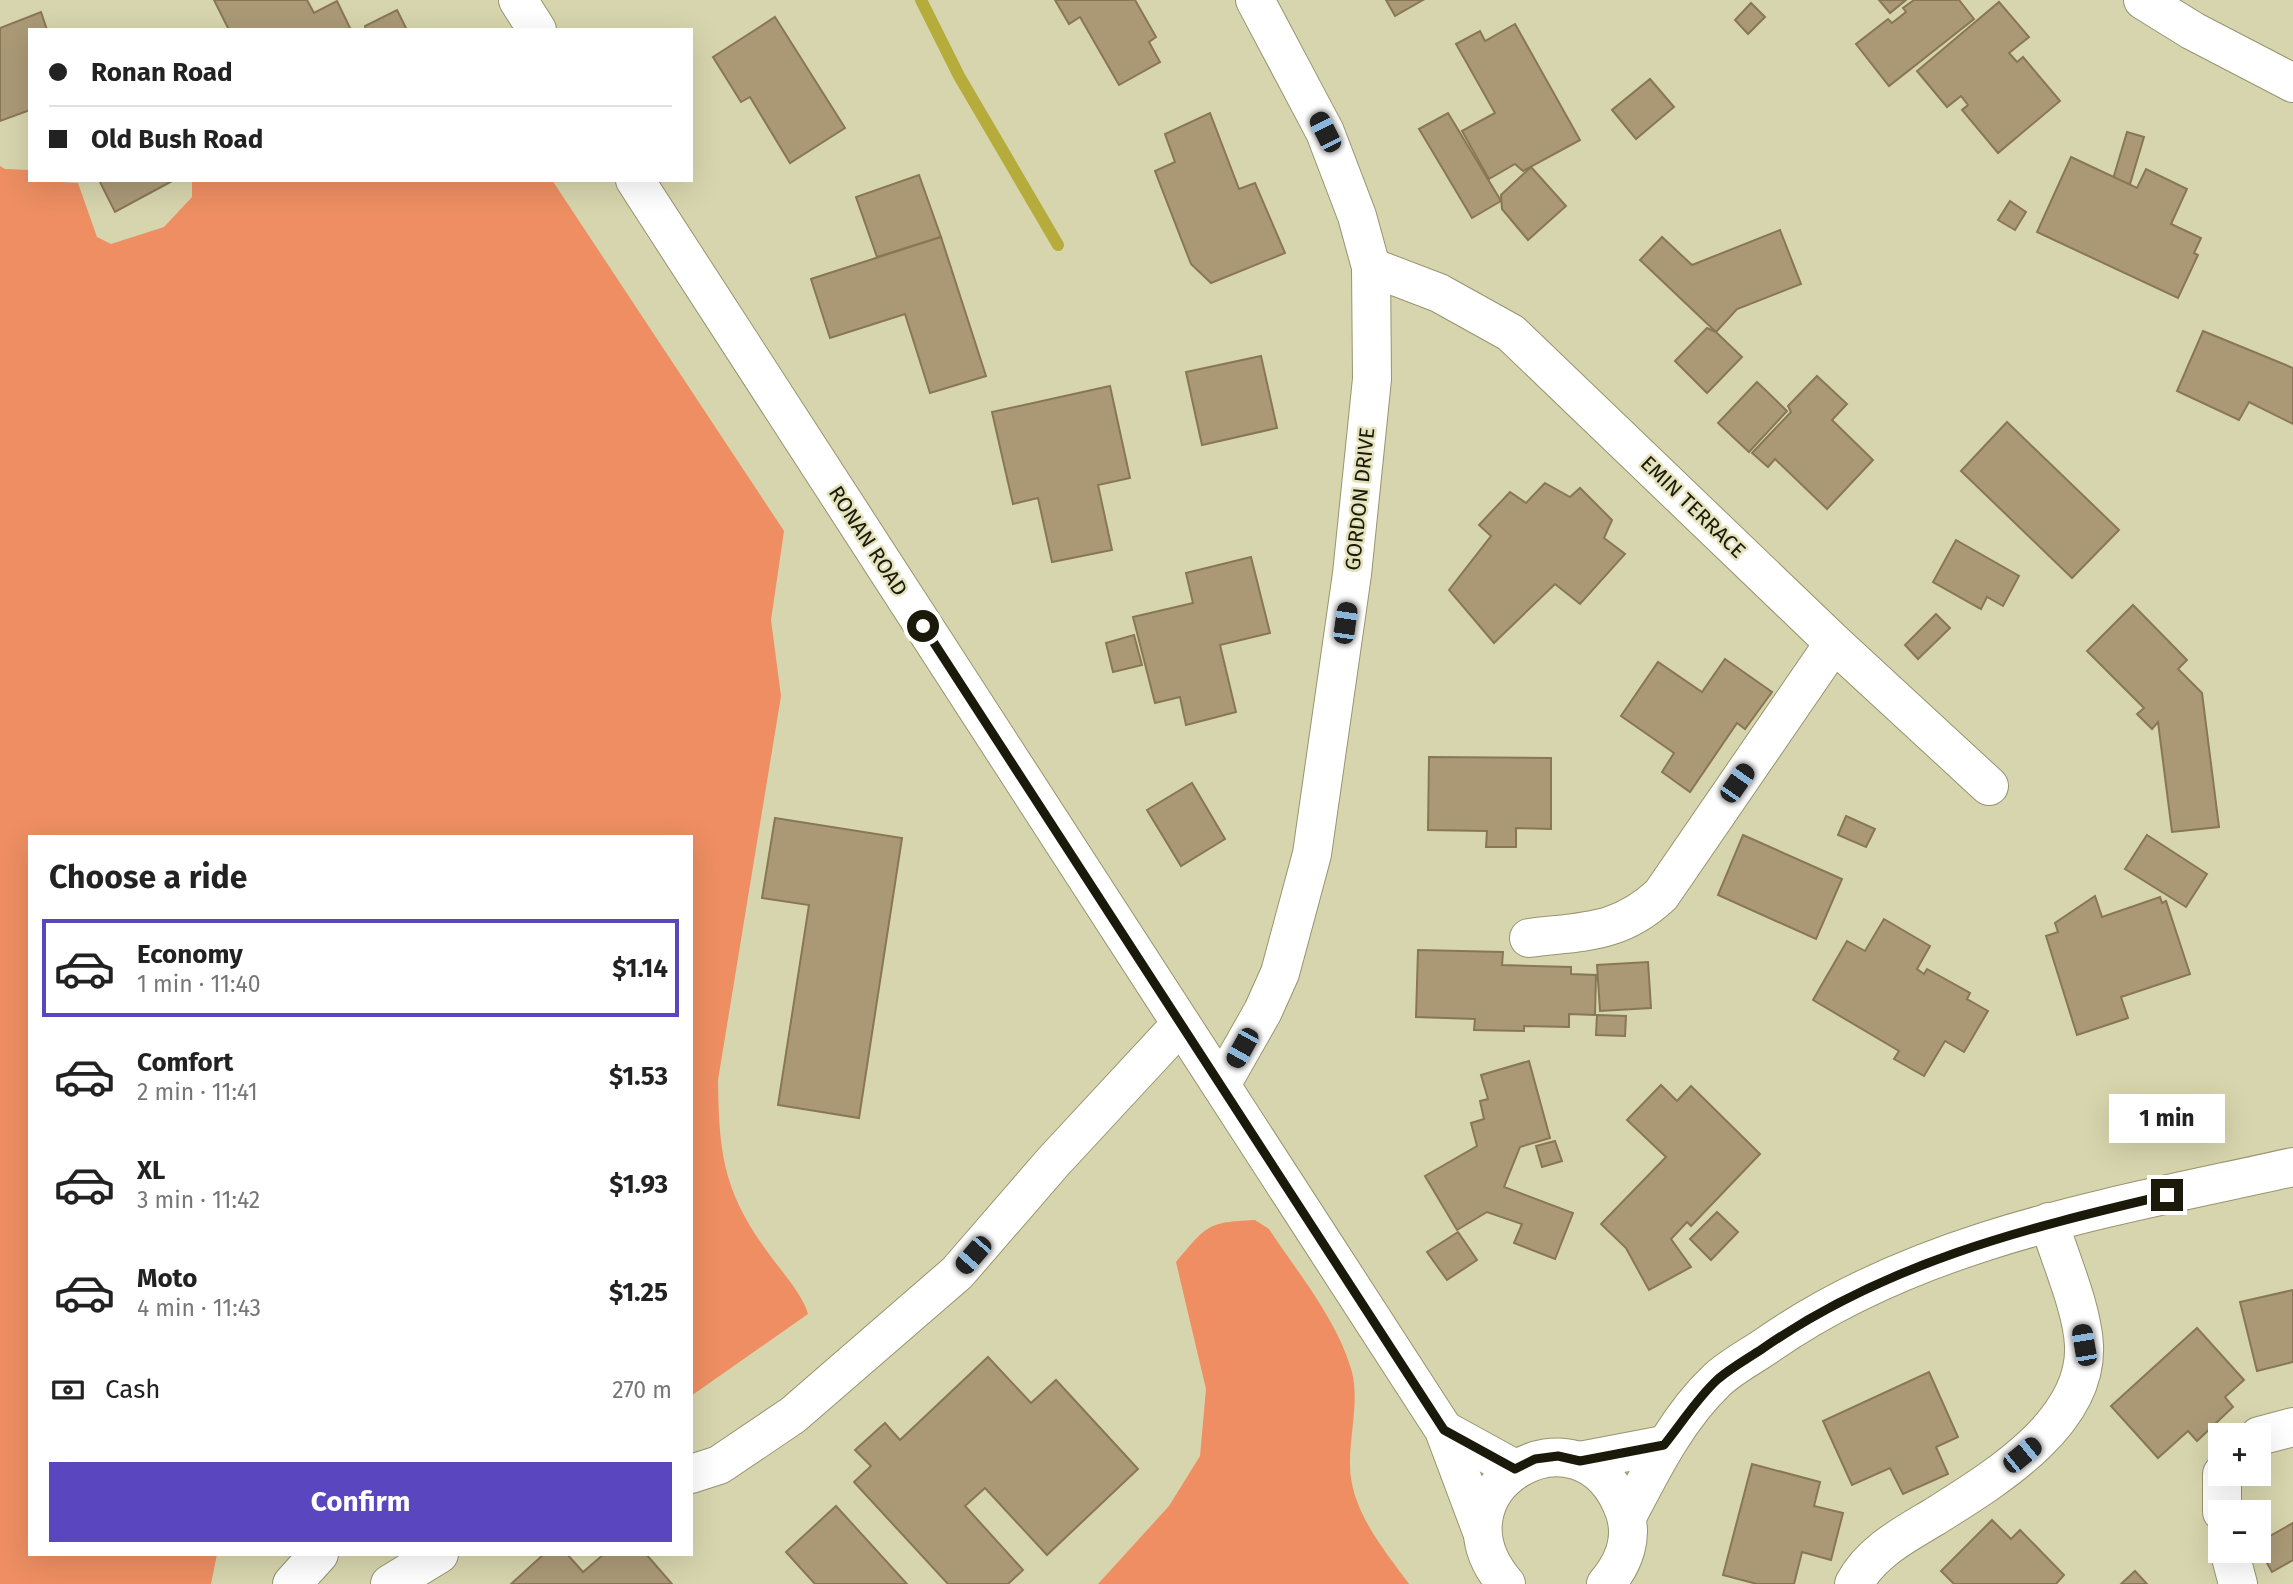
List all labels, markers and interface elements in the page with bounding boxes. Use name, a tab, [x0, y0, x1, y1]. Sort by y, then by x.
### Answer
text: Ronan Road	[91, 57, 233, 88]
car	[1307, 109, 1344, 155]
text: Old Bush Road	[91, 124, 263, 155]
street label: GORDON DRIVE	[1340, 426, 1380, 572]
street label: EMIN TERRACE	[1635, 450, 1751, 564]
street label: RONAN ROAD	[823, 481, 913, 601]
car	[1332, 601, 1359, 645]
route start	[907, 610, 939, 642]
car	[1717, 760, 1758, 806]
text: Choose a ride	[49, 858, 247, 896]
icon: car	[53, 937, 116, 1000]
text: Economy	[137, 939, 243, 970]
text: $1.14	[612, 953, 668, 984]
text: 1 min · 11:40	[137, 970, 261, 998]
car	[1223, 1025, 1262, 1071]
icon: car	[53, 1045, 116, 1108]
text: Comfort	[137, 1047, 233, 1078]
text: $1.53	[609, 1061, 668, 1092]
text: 2 min · 11:41	[137, 1078, 258, 1106]
callout: 1 min	[2109, 1094, 2225, 1142]
text: 1 min	[2139, 1104, 2195, 1132]
icon: car	[53, 1153, 116, 1216]
text: XL	[137, 1155, 165, 1186]
text: $1.93	[609, 1169, 668, 1200]
route end	[2151, 1179, 2183, 1211]
text: 3 min · 11:42	[137, 1186, 260, 1214]
car	[952, 1232, 995, 1278]
icon: car	[53, 1261, 116, 1324]
text: Moto	[137, 1263, 197, 1294]
text: $1.25	[609, 1277, 668, 1308]
text: 4 min · 11:43	[137, 1294, 261, 1322]
car	[2071, 1322, 2098, 1368]
icon: cash	[49, 1371, 87, 1409]
text: Cash	[105, 1374, 161, 1405]
text: 270 m	[612, 1376, 672, 1404]
map controls	[2208, 1423, 2271, 1563]
button: +	[2208, 1423, 2271, 1486]
car	[2000, 1434, 2045, 1476]
button: Confirm	[49, 1462, 672, 1542]
button: −	[2208, 1500, 2271, 1563]

